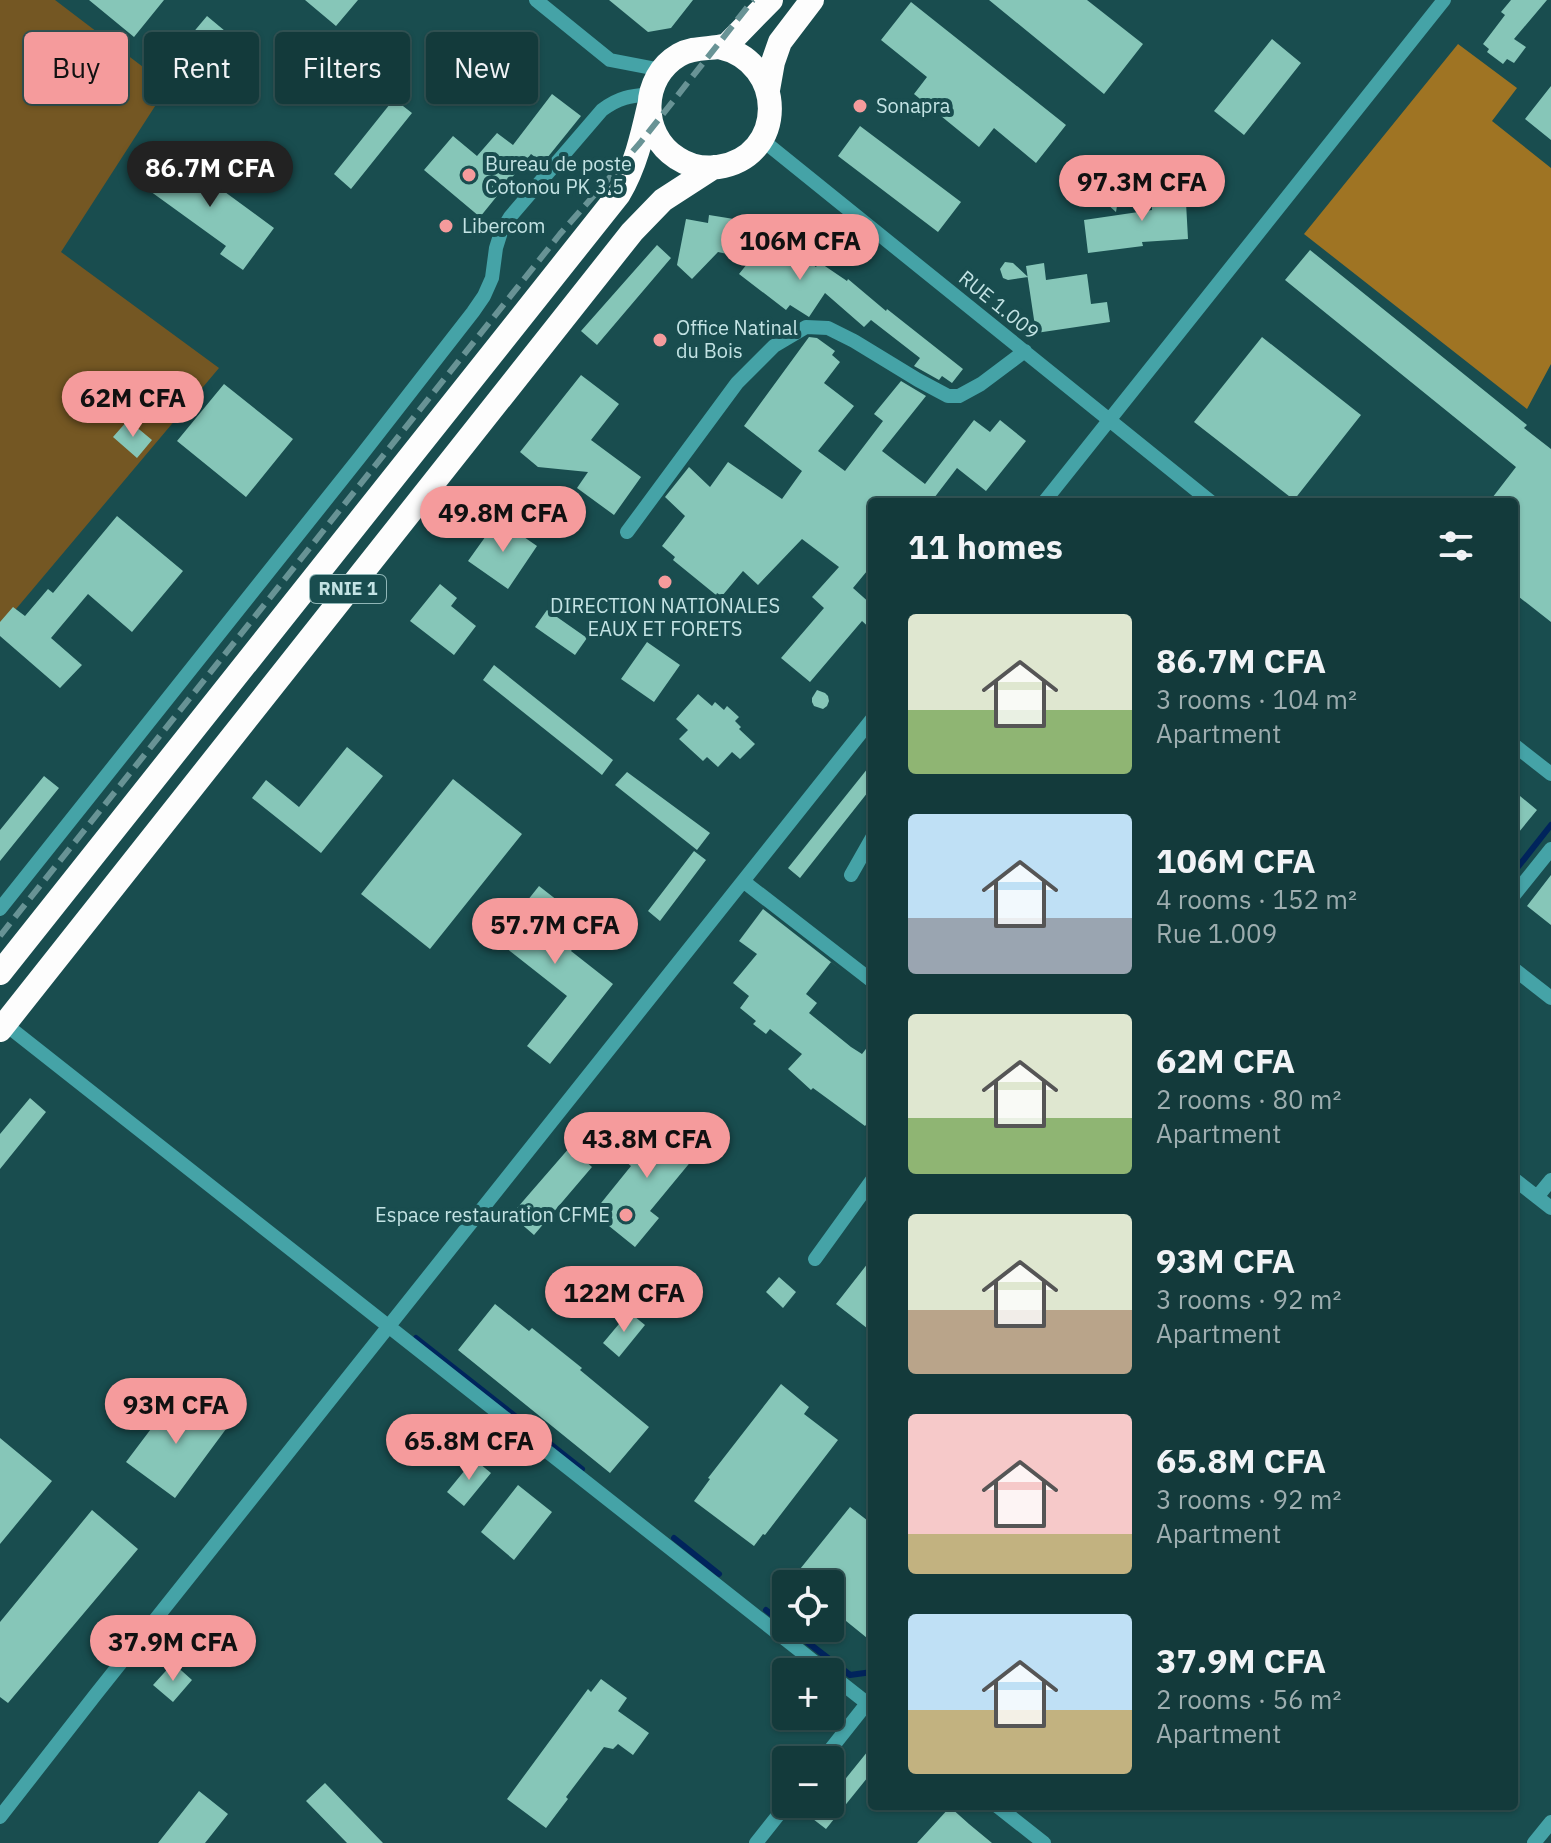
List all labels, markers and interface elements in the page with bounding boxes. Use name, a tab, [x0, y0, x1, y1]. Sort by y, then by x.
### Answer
chip: Buy	[24, 32, 128, 104]
chip: Rent	[144, 32, 259, 104]
chip: Filters	[275, 32, 410, 104]
chip: New	[426, 32, 538, 104]
place label: Sonapra	[876, 92, 951, 119]
marker: Sonapra	[851, 97, 869, 115]
pin: 86.7M CFA	[118, 141, 302, 209]
text: 86.7M CFA	[145, 150, 275, 184]
place label: Bureau de poste Cotonou PK 3.5	[485, 150, 632, 200]
pin: 97.3M CFA	[1050, 155, 1234, 223]
text: 97.3M CFA	[1077, 164, 1207, 198]
marker: Bureau de poste Cotonou PK 3.5	[460, 166, 478, 184]
place label: Libercom	[462, 212, 545, 239]
pin: 106M CFA	[717, 214, 883, 282]
marker: Libercom	[437, 217, 455, 235]
text: 106M CFA	[739, 223, 861, 257]
street label: RUE 1.009	[954, 264, 1045, 345]
place label: Office Natinal du Bois	[676, 314, 798, 364]
marker: Office Natinal du Bois	[651, 331, 669, 349]
pin: 62M CFA	[59, 371, 207, 439]
text: 62M CFA	[80, 380, 186, 414]
pin: 49.8M CFA	[411, 486, 595, 554]
text: 49.8M CFA	[438, 495, 568, 529]
text: 11 homes	[908, 524, 1063, 568]
icon: filters	[1434, 524, 1478, 568]
marker: DIRECTION NATIONALES EAUX ET FORETS	[656, 573, 674, 591]
road number: RNIE 1	[310, 575, 386, 603]
place label: DIRECTION NATIONALES EAUX ET FORETS	[550, 592, 780, 642]
text: 86.7M CFA	[1156, 638, 1326, 682]
icon: home	[972, 646, 1068, 742]
text: 3 rooms · 104 m²	[1156, 682, 1357, 716]
text: Apartment	[1156, 716, 1281, 750]
text: 106M CFA	[1156, 838, 1315, 882]
icon: home	[972, 846, 1068, 942]
text: 4 rooms · 152 m²	[1156, 882, 1357, 916]
pin: 57.7M CFA	[463, 898, 647, 966]
text: 57.7M CFA	[490, 907, 620, 941]
text: Rue 1.009	[1156, 916, 1277, 950]
text: 62M CFA	[1156, 1038, 1295, 1082]
icon: home	[972, 1046, 1068, 1142]
text: 2 rooms · 80 m²	[1156, 1082, 1341, 1116]
pin: 43.8M CFA	[555, 1112, 739, 1180]
text: Apartment	[1156, 1116, 1281, 1150]
text: 43.8M CFA	[582, 1121, 712, 1155]
place label: Espace restauration CFME	[375, 1201, 610, 1228]
marker: Espace restauration CFME	[617, 1206, 635, 1224]
text: 93M CFA	[1156, 1238, 1295, 1282]
icon: home	[972, 1246, 1068, 1342]
pin: 122M CFA	[541, 1266, 707, 1334]
text: 122M CFA	[563, 1275, 685, 1309]
text: 3 rooms · 92 m²	[1156, 1282, 1341, 1316]
text: Apartment	[1156, 1316, 1281, 1350]
pin: 93M CFA	[102, 1378, 250, 1446]
text: 93M CFA	[123, 1387, 229, 1421]
pin: 65.8M CFA	[377, 1414, 561, 1482]
text: 65.8M CFA	[404, 1423, 534, 1457]
text: 65.8M CFA	[1156, 1438, 1326, 1482]
icon: home	[972, 1446, 1068, 1542]
text: 3 rooms · 92 m²	[1156, 1482, 1341, 1516]
text: Apartment	[1156, 1516, 1281, 1550]
map controls	[772, 1570, 844, 1818]
button: locate	[772, 1570, 844, 1642]
pin: 37.9M CFA	[81, 1615, 265, 1683]
text: 37.9M CFA	[108, 1624, 238, 1658]
text: 37.9M CFA	[1156, 1638, 1326, 1682]
icon: home	[972, 1646, 1068, 1742]
button: +	[772, 1658, 844, 1730]
text: 2 rooms · 56 m²	[1156, 1682, 1341, 1716]
text: Apartment	[1156, 1716, 1281, 1750]
button: −	[772, 1746, 844, 1818]

